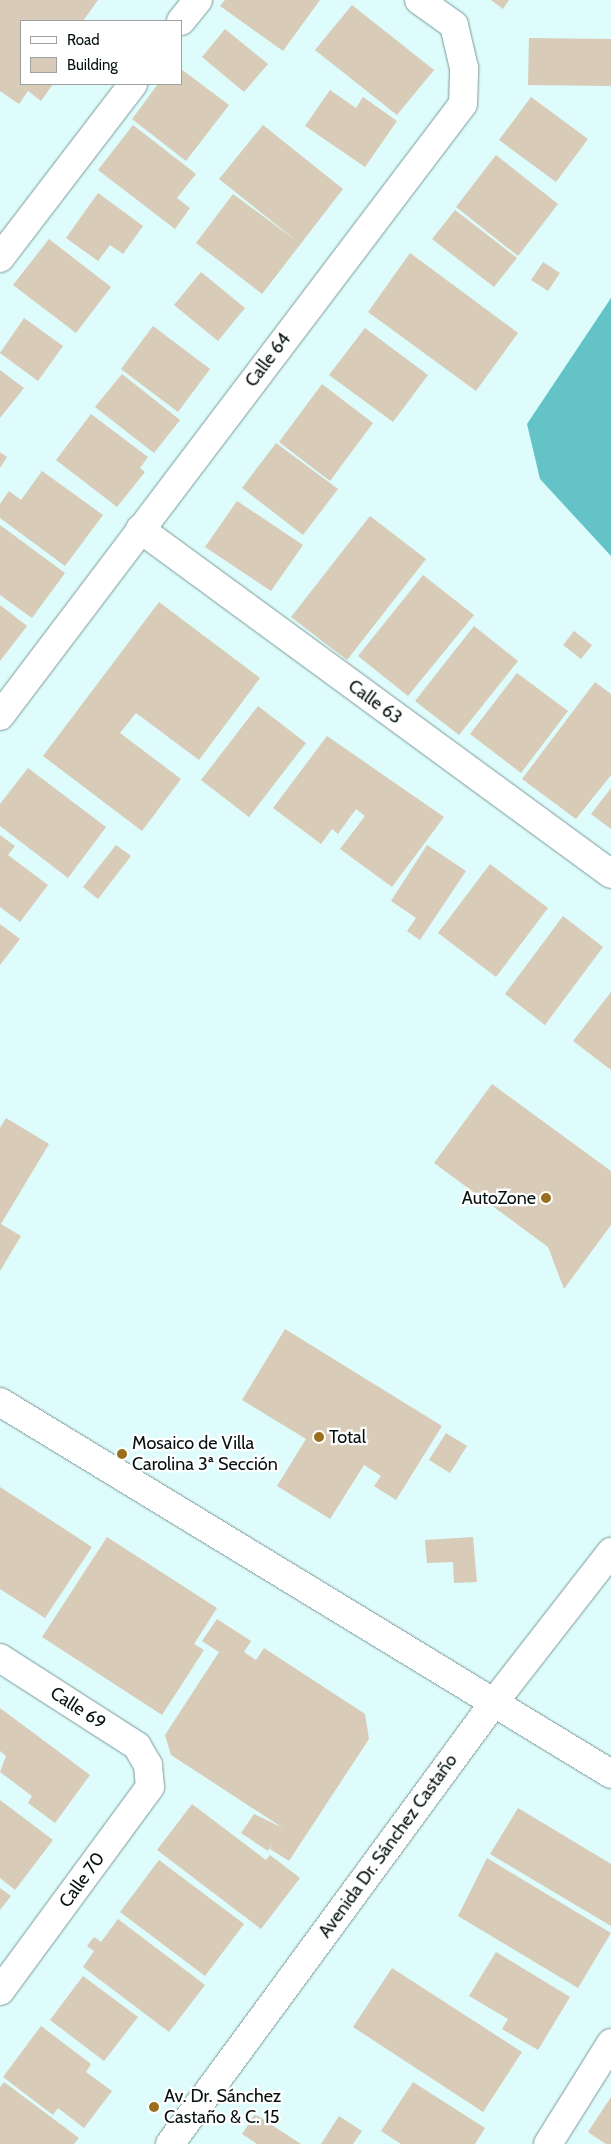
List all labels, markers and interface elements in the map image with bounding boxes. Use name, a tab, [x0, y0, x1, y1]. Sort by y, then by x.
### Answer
legend	[20, 20, 182, 85]
text: Road	[67, 31, 100, 49]
text: Building	[67, 56, 118, 74]
street label: Calle 64	[241, 329, 295, 391]
street label: Calle 63	[344, 675, 406, 729]
place label: AutoZone	[462, 1187, 536, 1209]
marker: AutoZone	[540, 1192, 552, 1204]
place label: Total	[329, 1426, 366, 1448]
marker: Total	[313, 1431, 325, 1443]
place label: Mosaico de Villa Carolina 3ª Sección	[132, 1433, 278, 1476]
marker: Mosaico de Villa Carolina 3ª Sección	[116, 1448, 128, 1460]
street label: Calle 69	[46, 1682, 110, 1734]
street label: Avenida Dr. Sánchez Castaño	[314, 1750, 462, 1942]
street label: Calle 70	[55, 1848, 109, 1912]
place label: Av. Dr. Sánchez Castaño & C. 15	[164, 2086, 281, 2128]
marker: Av. Dr. Sánchez Castaño & C. 15	[148, 2101, 160, 2113]

